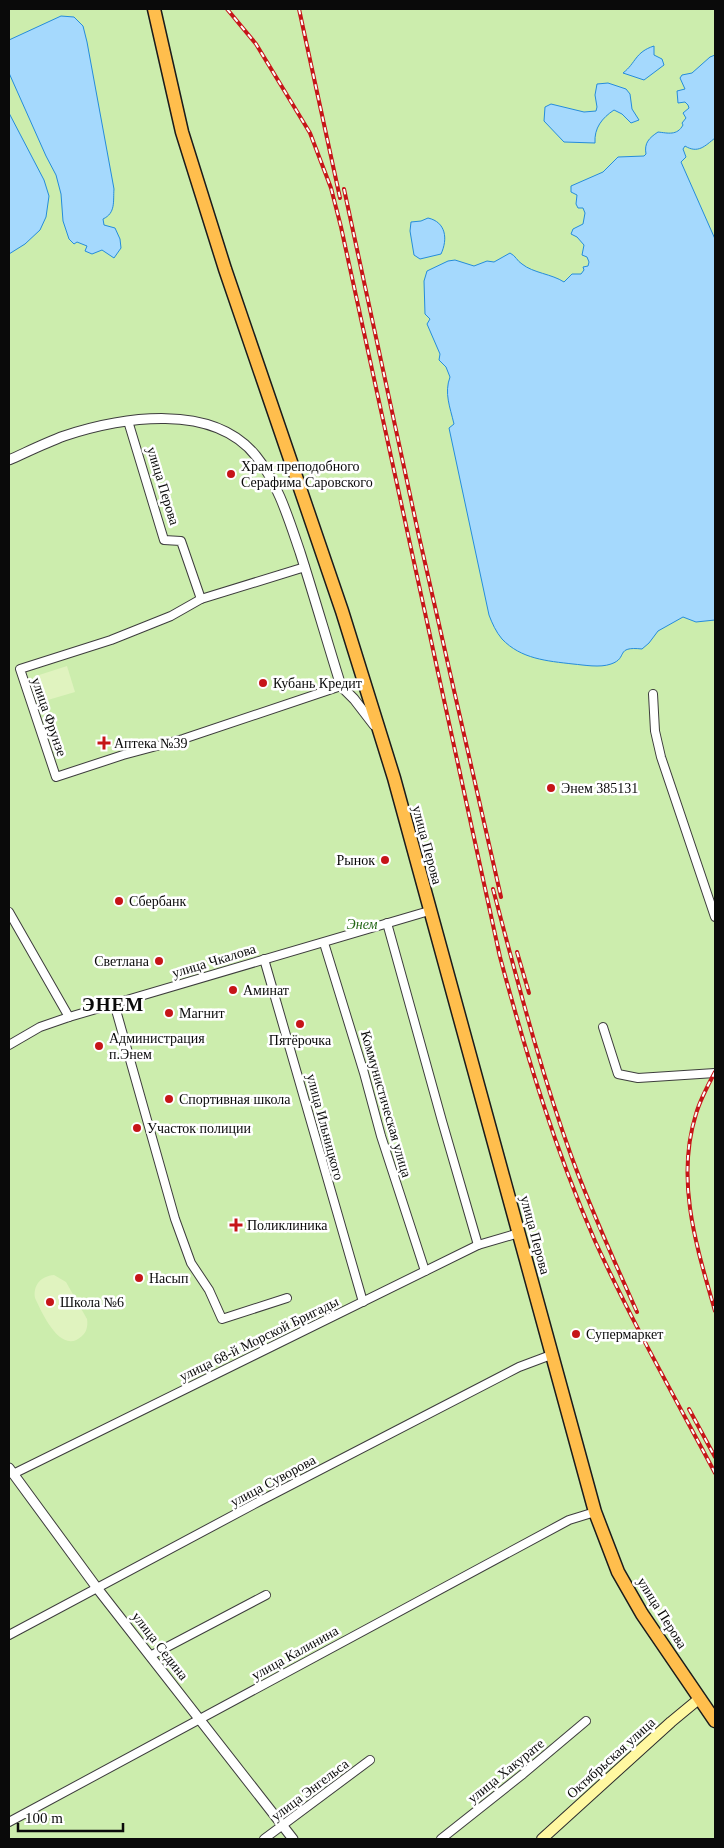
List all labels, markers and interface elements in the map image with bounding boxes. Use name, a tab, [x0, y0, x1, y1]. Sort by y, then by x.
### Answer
street label: улица Перова	[144, 445, 182, 528]
place label: Храм преподобного Серафима Саровского	[241, 459, 373, 490]
marker: Храм преподобного Серафима Саровского	[225, 468, 237, 480]
street label: улица Фрунзе	[29, 676, 69, 758]
place label: Кубань Кредит	[273, 676, 362, 691]
marker: Кубань Кредит	[257, 677, 269, 689]
place label: Аптека №39	[114, 736, 188, 751]
marker: Аптека №39	[98, 737, 110, 749]
place label: Энем 385131	[561, 781, 638, 796]
marker: Энем 385131	[545, 782, 557, 794]
street label: улица Перова	[409, 804, 445, 887]
place label: Рынок	[337, 853, 375, 868]
marker: Рынок	[379, 854, 391, 866]
place label: Сбербанк	[129, 894, 186, 909]
marker: Сбербанк	[113, 895, 125, 907]
park label: Энем	[347, 917, 378, 932]
street label: улица Чкалова	[170, 941, 258, 981]
place label: Светлана	[94, 954, 150, 969]
marker: Светлана	[153, 955, 165, 967]
place label: Аминат	[243, 983, 289, 998]
marker: Аминат	[227, 984, 239, 996]
district label: ЭНЕМ	[82, 994, 144, 1015]
place label: Магнит	[179, 1006, 225, 1021]
marker: Магнит	[163, 1007, 175, 1019]
marker: Пятёрочка	[294, 1018, 306, 1030]
street label: Коммунистическая улица	[358, 1029, 414, 1180]
place label: Администрация п.Энем	[109, 1031, 205, 1062]
place label: Пятёрочка	[269, 1033, 332, 1048]
marker: Администрация п.Энем	[93, 1040, 105, 1052]
street label: улица Ильницкого	[304, 1072, 346, 1182]
place label: Спортивная школа	[179, 1092, 291, 1107]
marker: Спортивная школа	[163, 1093, 175, 1105]
place label: Участок полиции	[147, 1121, 251, 1136]
marker: Участок полиции	[131, 1122, 143, 1134]
street label: улица Перова	[517, 1194, 553, 1277]
marker: Поликлиника	[229, 1218, 243, 1232]
place label: Поликлиника	[247, 1218, 328, 1233]
place label: Насып	[149, 1271, 189, 1286]
marker: Насып	[133, 1272, 145, 1284]
street label: улица 68-й Морской Бригады	[177, 1294, 342, 1384]
place label: Школа №6	[60, 1295, 124, 1310]
marker: Школа №6	[44, 1296, 56, 1308]
place label: Супермаркет	[586, 1327, 663, 1342]
marker: Супермаркет	[570, 1328, 582, 1340]
street label: улица Суворова	[228, 1452, 319, 1510]
street label: улица Перова	[634, 1575, 690, 1652]
street label: улица Седина	[129, 1609, 192, 1684]
street label: улица Калинина	[249, 1623, 342, 1683]
street label: Октябрьская улица	[564, 1714, 659, 1801]
street label: улица Хакурате	[465, 1736, 547, 1806]
street label: улица Энгельса	[269, 1756, 352, 1824]
scale bar	[18, 1800, 122, 1832]
text: 100 m	[25, 1810, 63, 1826]

